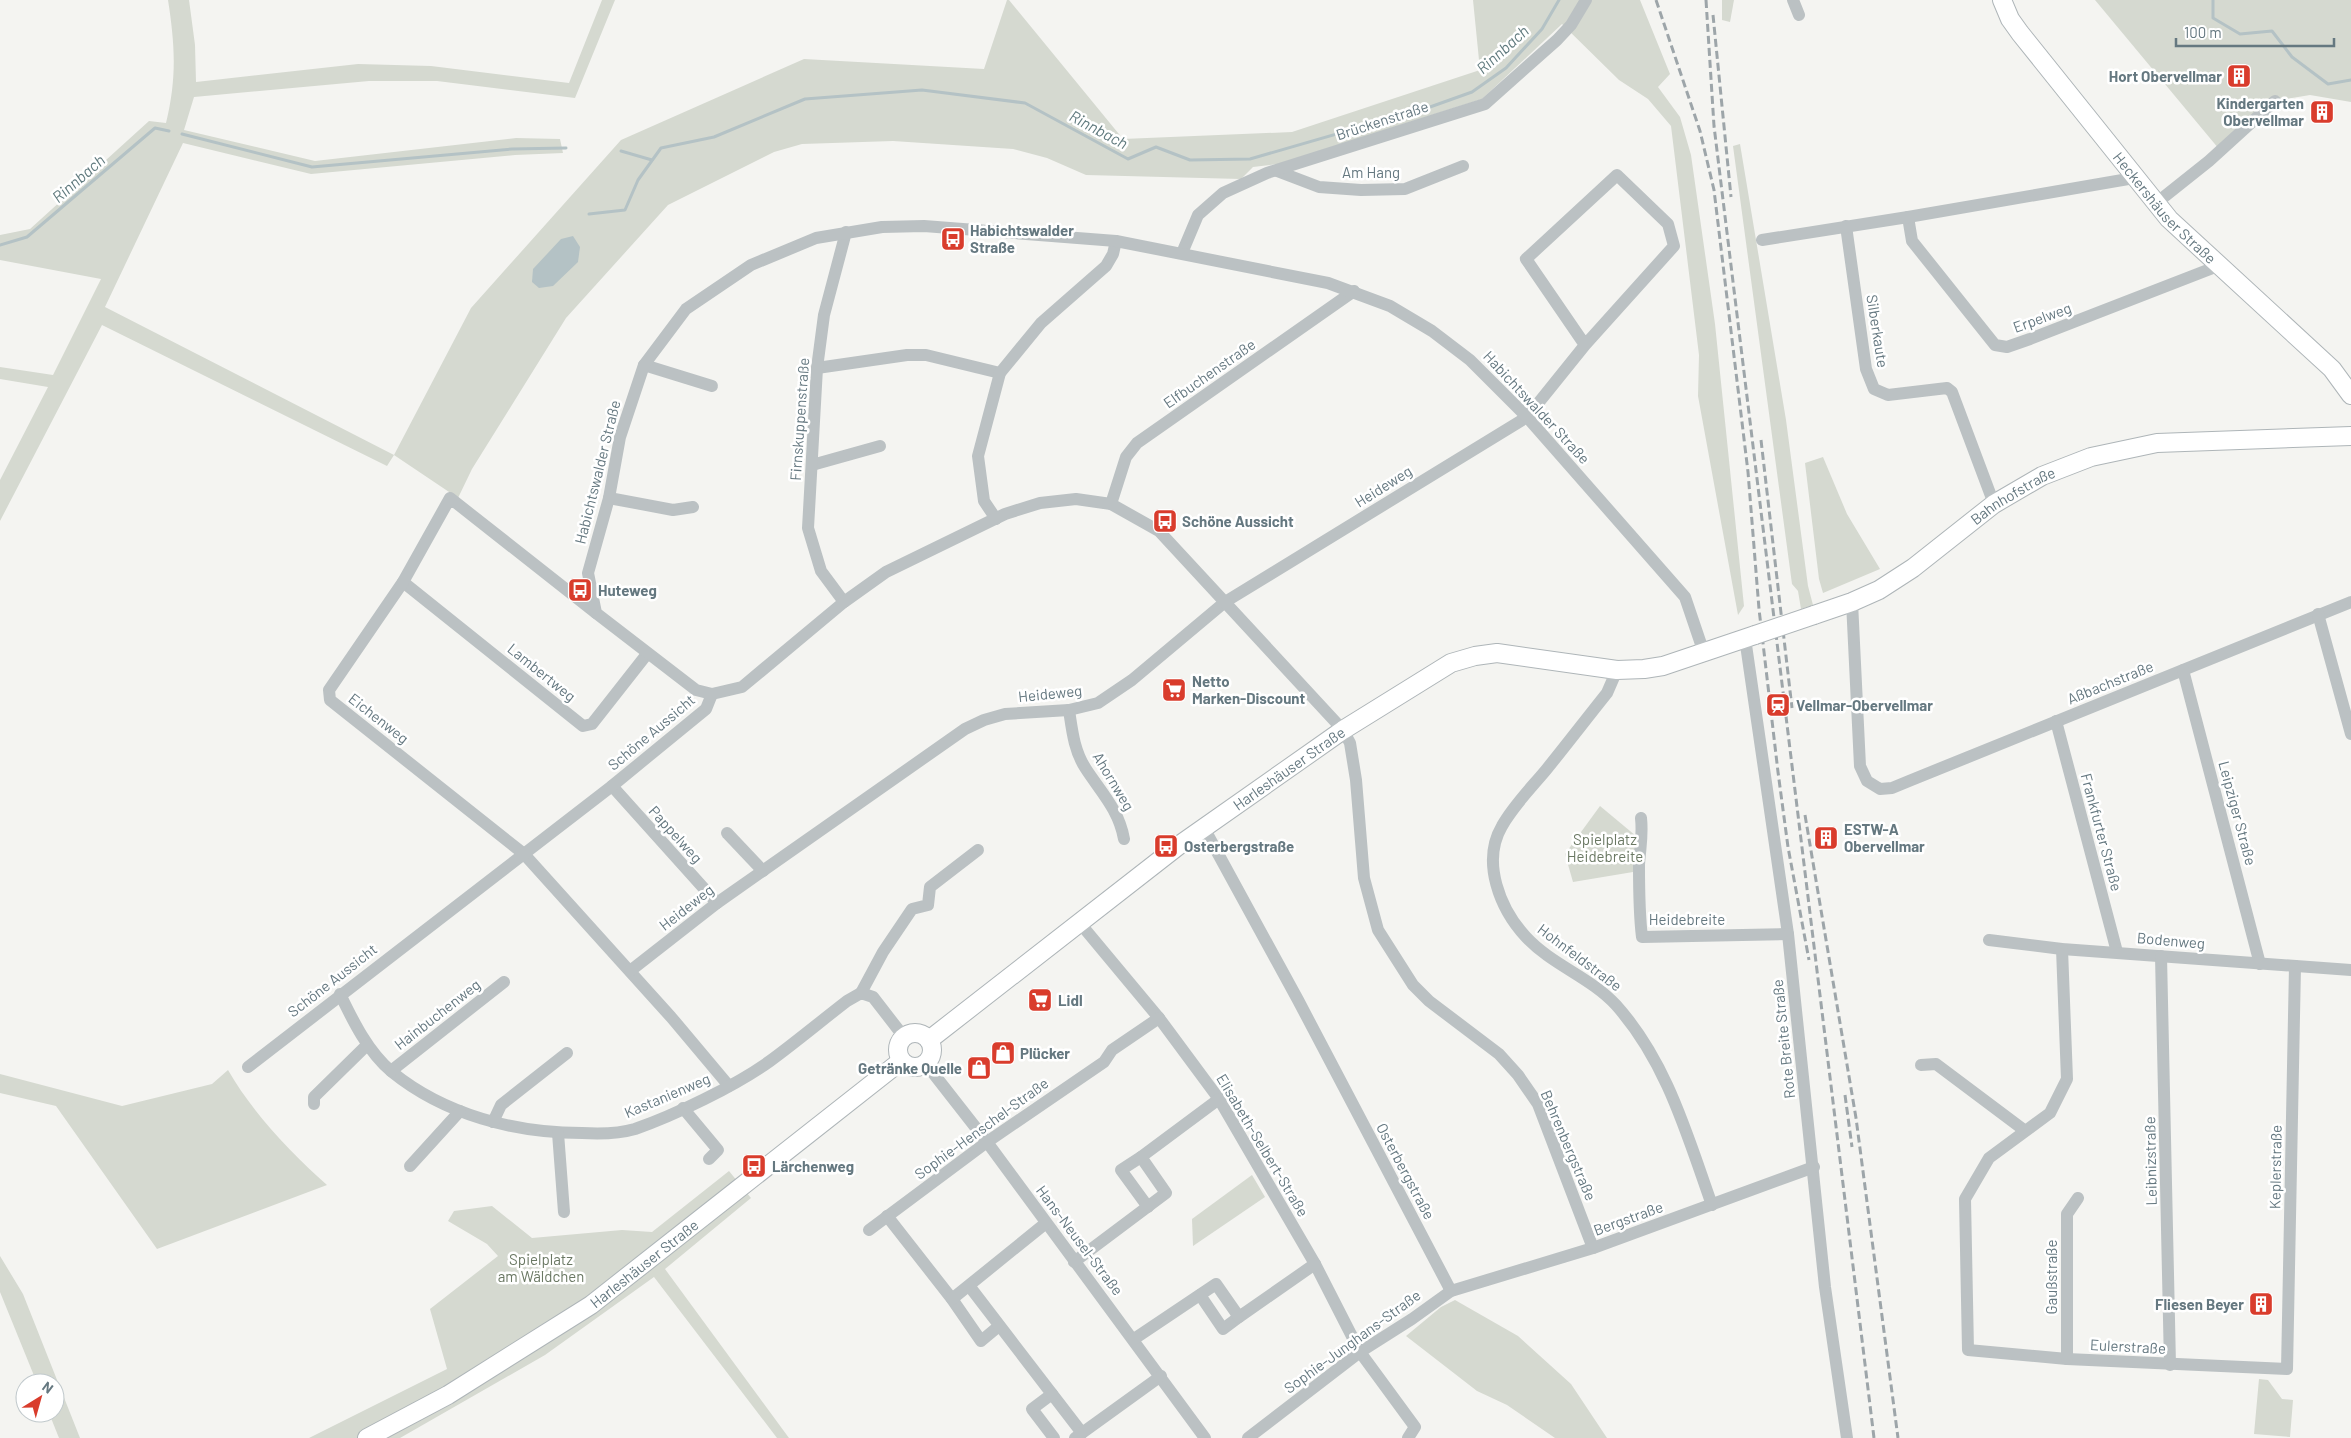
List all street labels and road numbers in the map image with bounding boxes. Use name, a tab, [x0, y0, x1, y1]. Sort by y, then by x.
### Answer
street label: Brückenstraße	[1333, 97, 1431, 143]
street label: Heckershäuser Straße	[2110, 148, 2220, 267]
street label: Am Hang	[1342, 163, 1400, 181]
street label: Silberkaute	[1863, 293, 1893, 369]
street label: Erpelweg	[2010, 298, 2074, 336]
street label: Elfbuchenstraße	[1160, 335, 1258, 411]
street label: Habichtswalder Straße	[1480, 347, 1594, 467]
street label: Firnskuppenstraße	[786, 357, 812, 481]
street label: Habichtswalder Straße	[570, 398, 624, 546]
street label: Heideweg	[1351, 461, 1415, 511]
street label: Bahnhofstraße	[1967, 463, 2058, 528]
street label: Lambertweg	[504, 639, 580, 705]
street label: Aßbachstraße	[2064, 657, 2156, 707]
street label: Heideweg	[1017, 681, 1083, 705]
street label: Eichenweg	[345, 689, 413, 747]
street label: Schöne Aussicht	[604, 690, 698, 774]
street label: Harleshäuser Straße	[1229, 723, 1348, 814]
street label: Ahornweg	[1089, 748, 1139, 814]
street label: Leipziger Straße	[2215, 759, 2261, 867]
street label: Frankfurter Straße	[2078, 771, 2126, 893]
street label: Pappelweg	[646, 802, 706, 866]
street label: Heideweg	[655, 880, 717, 934]
street label: Heidebreite	[1649, 910, 1725, 928]
street label: Hohnfeldstraße	[1534, 920, 1626, 994]
street label: Bodenweg	[2136, 928, 2206, 952]
street label: Schöne Aussicht	[284, 940, 380, 1020]
street label: Hainbuchenweg	[391, 975, 483, 1053]
street label: Rote Breite Straße	[1768, 978, 1798, 1100]
street label: Kastanienweg	[621, 1069, 713, 1121]
street label: Elisabeth-Selbert-Straße	[1213, 1070, 1313, 1220]
street label: Sophie-Henschel-Straße	[911, 1073, 1051, 1183]
street label: Behrenbergstraße	[1538, 1087, 1600, 1203]
street label: Leibnizstraße	[2140, 1116, 2160, 1206]
street label: Osterbergstraße	[1373, 1120, 1439, 1222]
street label: Keplerstraße	[2265, 1125, 2285, 1209]
street label: Hans-Neusel-Straße	[1033, 1181, 1127, 1299]
street label: Bergstraße	[1591, 1197, 1665, 1239]
street label: Harleshäuser Straße	[586, 1215, 702, 1311]
street label: Gaußstraße	[2042, 1240, 2060, 1314]
street label: Sophie-Junghans-Straße	[1280, 1285, 1424, 1397]
street label: Eulerstraße	[2090, 1335, 2166, 1357]

